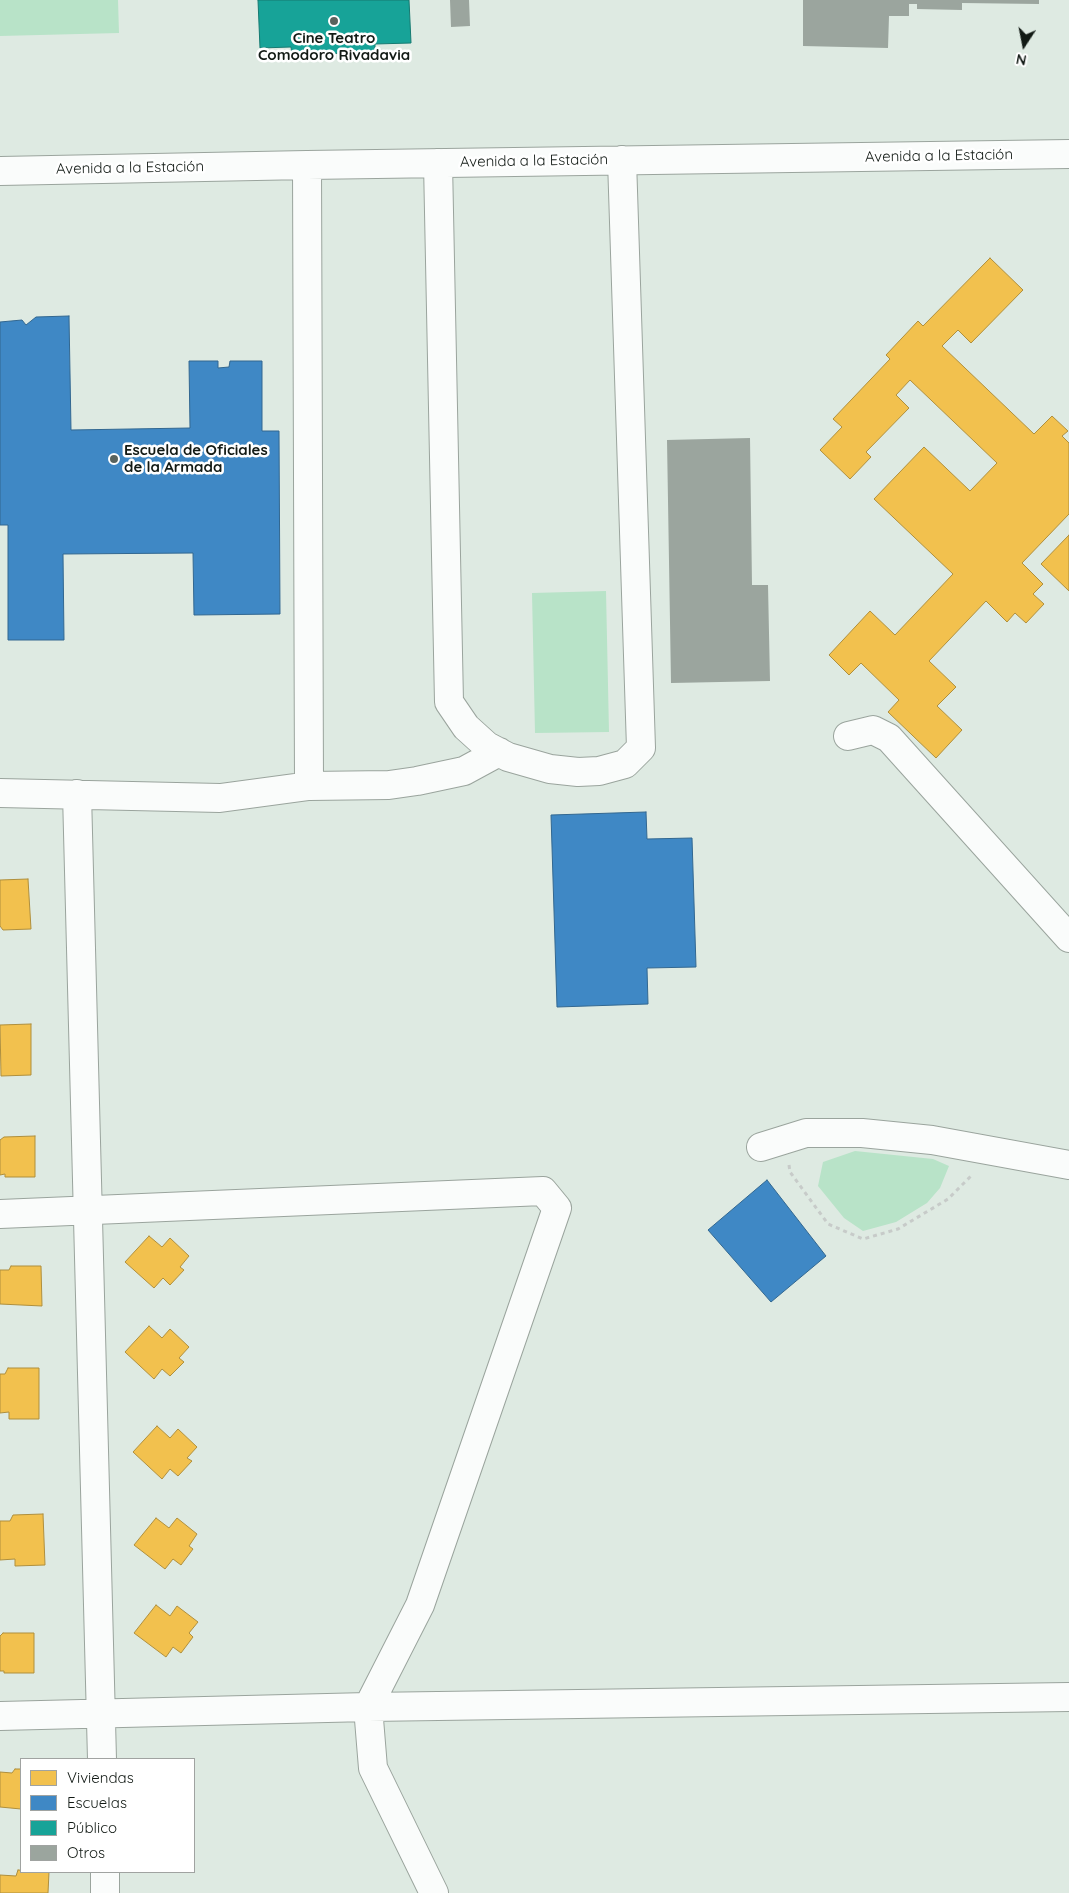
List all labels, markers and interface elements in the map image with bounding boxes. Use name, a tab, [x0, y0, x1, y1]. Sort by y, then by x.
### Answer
marker: Cine Teatro Comodoro Rivadavia	[328, 15, 340, 27]
north arrow	[999, 20, 1049, 70]
place label: Cine Teatro Comodoro Rivadavia	[258, 29, 410, 64]
text: N	[1014, 50, 1028, 70]
street label: Avenida a la Estación	[865, 146, 1013, 166]
street label: Avenida a la Estación	[460, 151, 608, 171]
street label: Avenida a la Estación	[56, 158, 204, 178]
place label: Escuela de Oficiales de la Armada	[124, 441, 268, 476]
marker: Escuela de Oficiales de la Armada	[108, 453, 120, 465]
legend	[20, 1758, 195, 1873]
text: Viviendas	[67, 1768, 134, 1787]
text: Escuelas	[67, 1793, 127, 1812]
text: Público	[67, 1818, 117, 1837]
text: Otros	[67, 1843, 105, 1862]

